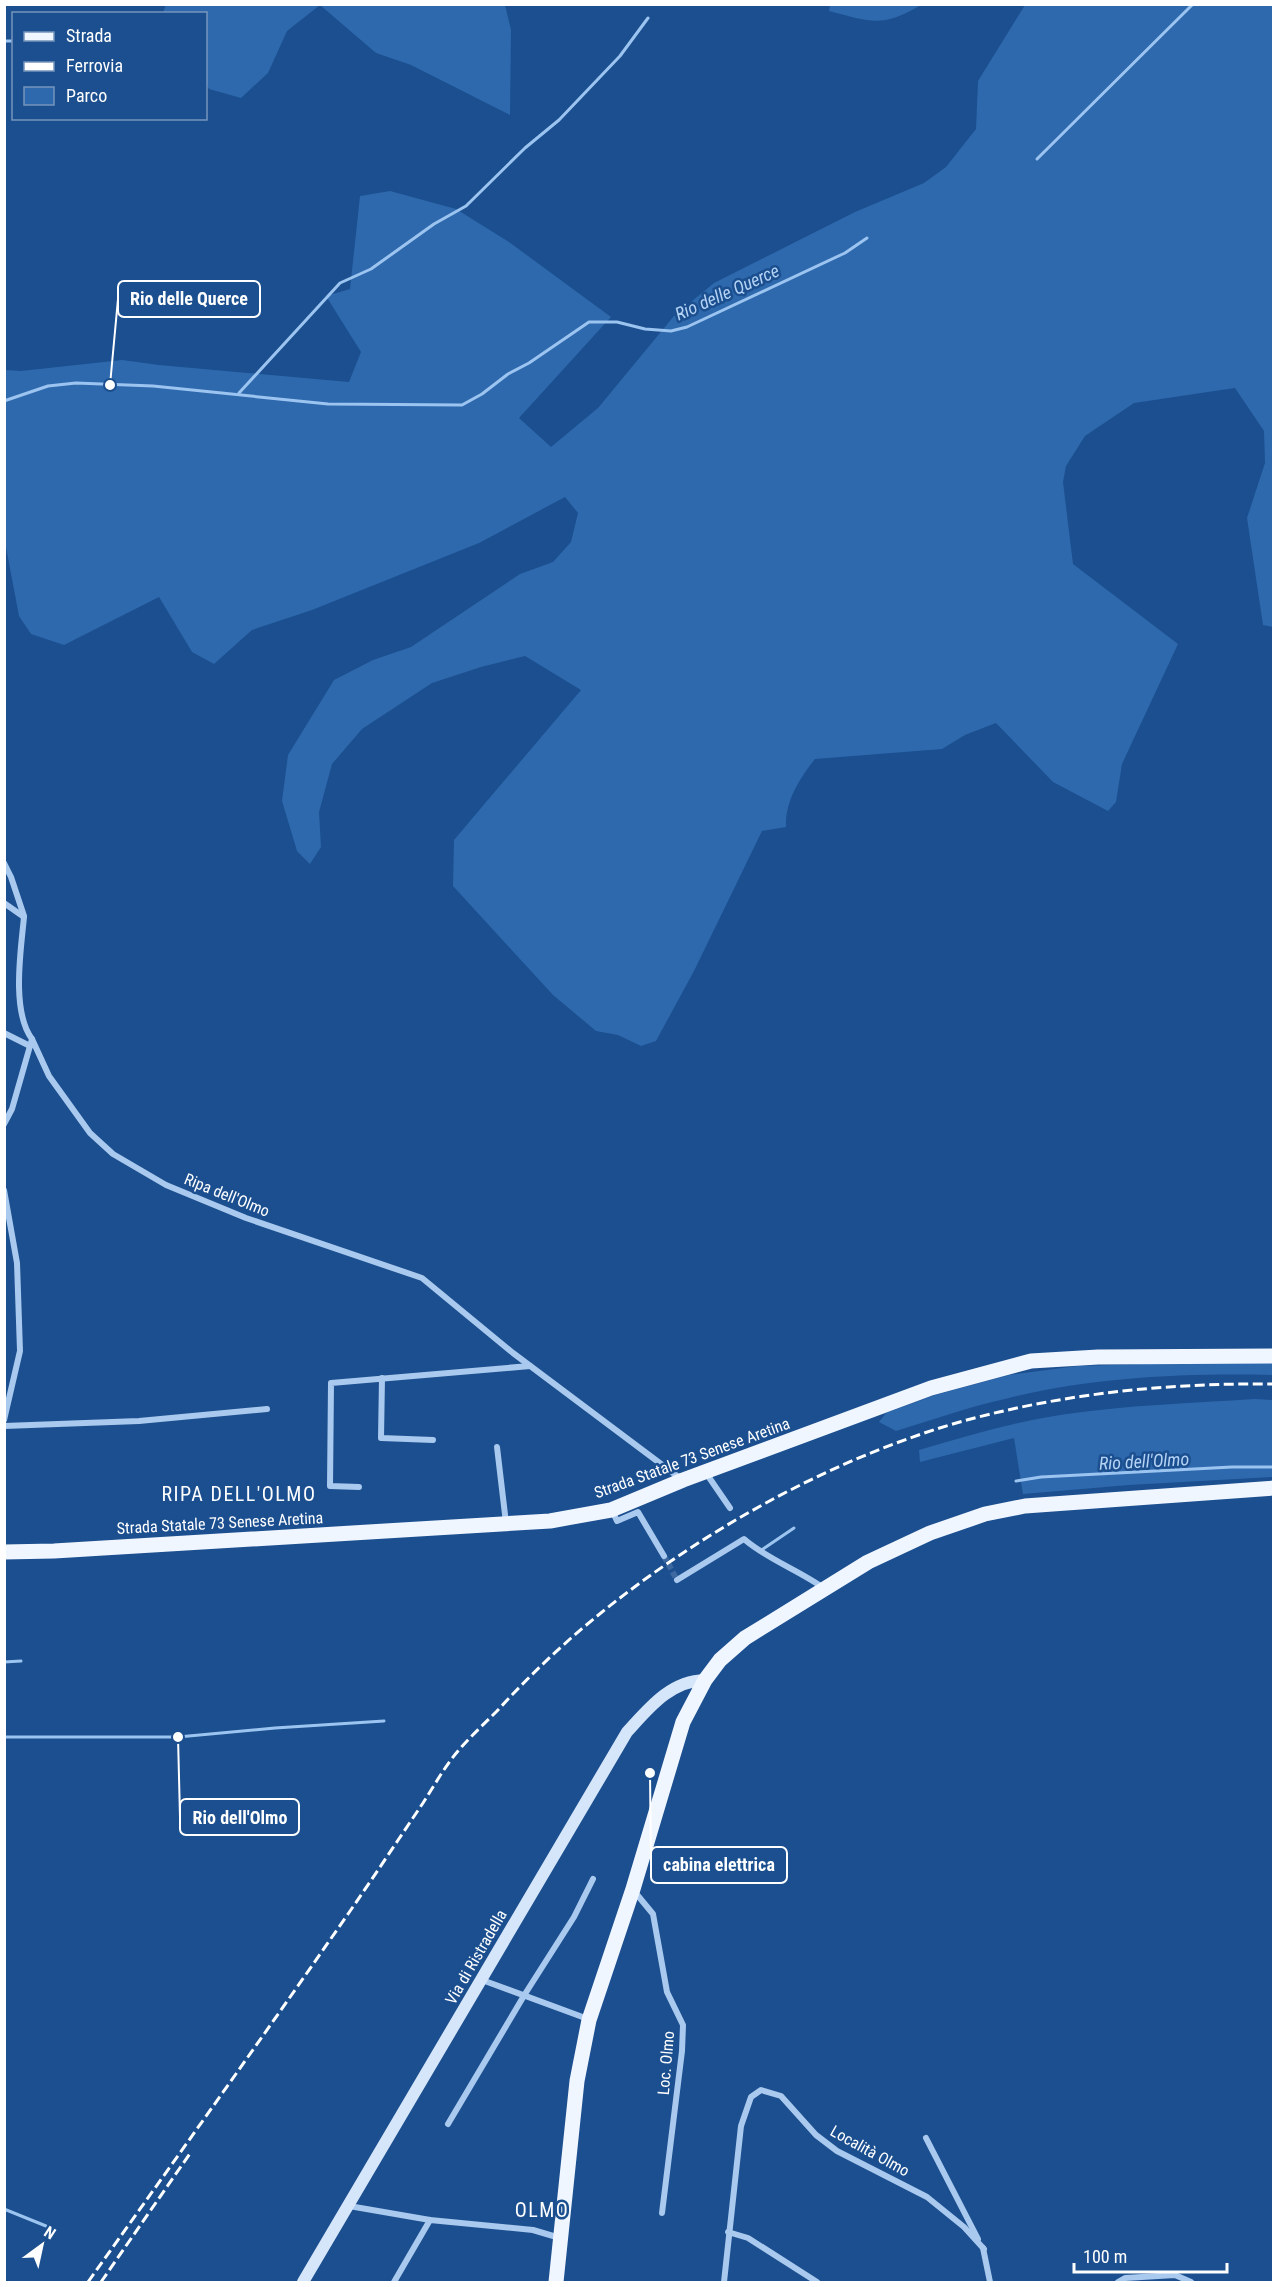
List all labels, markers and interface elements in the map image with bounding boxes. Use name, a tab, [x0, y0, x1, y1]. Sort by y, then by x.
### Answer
legend	[12, 12, 207, 120]
text: Strada	[66, 25, 112, 46]
text: Ferrovia	[66, 55, 123, 76]
text: Parco	[66, 85, 107, 106]
water label: Rio delle Querce	[672, 260, 782, 324]
callout: Rio delle Querce	[118, 281, 260, 317]
text: Rio delle Querce	[130, 288, 248, 309]
street label: Ripa dell'Olmo	[182, 1169, 272, 1221]
street label: Strada Statale 73 Senese Aretina	[592, 1414, 792, 1502]
water label: Rio dell'Olmo	[1098, 1448, 1190, 1474]
district label: RIPA DELL'OLMO	[161, 1482, 317, 1506]
street label: Strada Statale 73 Senese Aretina	[116, 1508, 324, 1538]
callout: Rio dell'Olmo	[180, 1799, 299, 1835]
text: Rio dell'Olmo	[193, 1807, 287, 1828]
callout: cabina elettrica	[651, 1847, 787, 1883]
text: cabina elettrica	[663, 1854, 775, 1875]
street label: Via di Ristradella	[441, 1906, 511, 2008]
street label: Loc. Olmo	[654, 2030, 678, 2096]
street label: Località Olmo	[827, 2121, 913, 2181]
district label: OLMO	[515, 2198, 569, 2222]
north arrow	[12, 2215, 72, 2275]
text: N	[41, 2222, 59, 2243]
scale bar	[1074, 2236, 1227, 2274]
text: 100 m	[1083, 2246, 1127, 2267]

